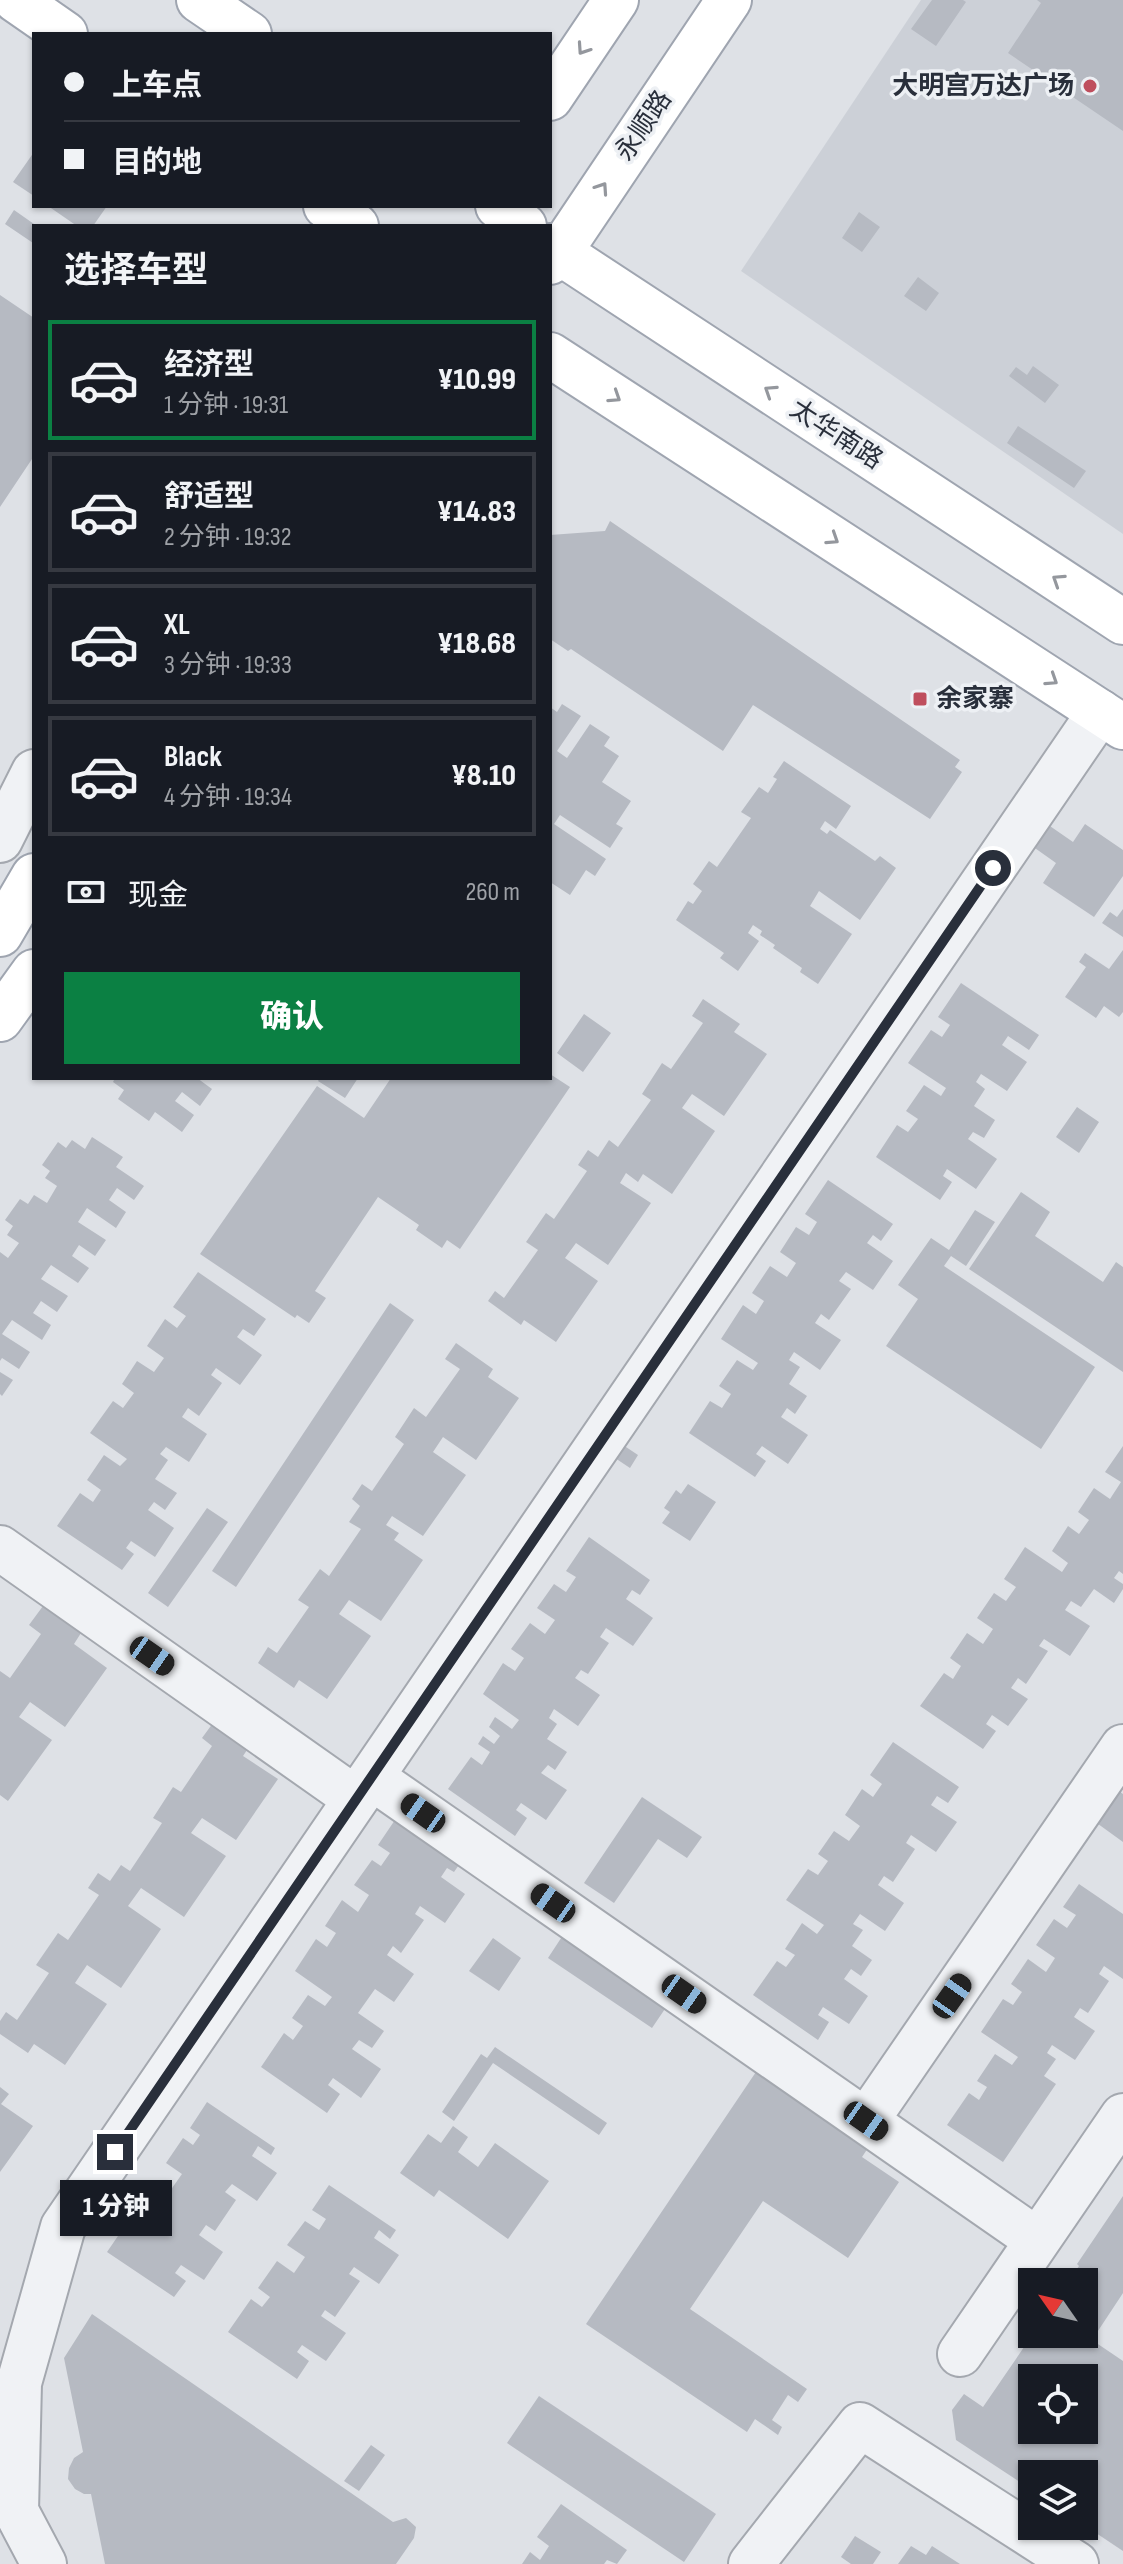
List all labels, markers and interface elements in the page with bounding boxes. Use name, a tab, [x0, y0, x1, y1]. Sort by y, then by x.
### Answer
one-way arrow	[578, 41, 593, 55]
text: 上车点	[112, 68, 202, 104]
place label: 大明宫万达广场	[892, 71, 1074, 102]
marker: 大明宫万达广场	[1081, 77, 1099, 95]
street label: 永顺路	[609, 85, 679, 167]
text: 目的地	[112, 145, 202, 181]
one-way arrow	[592, 183, 607, 197]
text: 选择车型	[64, 250, 208, 293]
icon: car	[68, 344, 140, 416]
text: 经济型	[164, 347, 254, 383]
text: ¥10.99	[438, 362, 516, 398]
one-way arrow	[764, 386, 779, 401]
one-way arrow	[607, 388, 621, 403]
text: 1 分钟 · 19:31	[164, 390, 288, 421]
street label: 太华南路	[784, 394, 888, 476]
icon: car	[68, 476, 140, 548]
text: 舒适型	[164, 479, 254, 515]
text: ¥14.83	[437, 494, 516, 530]
text: 2 分钟 · 19:32	[164, 522, 291, 553]
one-way arrow	[825, 529, 839, 544]
one-way arrow	[1052, 574, 1066, 589]
text: XL	[164, 607, 190, 643]
icon: car	[68, 608, 140, 680]
text: ¥18.68	[438, 626, 516, 662]
text: 3 分钟 · 19:33	[164, 650, 292, 681]
one-way arrow	[1043, 671, 1057, 686]
place label: 余家寨	[936, 684, 1014, 715]
marker: 余家寨	[911, 690, 929, 708]
text: Black	[164, 739, 222, 775]
icon: car	[68, 740, 140, 812]
text: ¥8.10	[451, 758, 516, 794]
text: 4 分钟 · 19:34	[164, 782, 292, 813]
route start	[975, 850, 1011, 886]
icon: cash	[64, 870, 108, 914]
text: 260 m	[465, 877, 520, 908]
text: 现金	[128, 878, 188, 914]
button: 确认	[64, 972, 520, 1064]
car	[125, 1632, 179, 1680]
car	[396, 1789, 450, 1837]
car	[526, 1879, 580, 1927]
car	[928, 1969, 976, 2023]
car	[657, 1970, 711, 2018]
car	[839, 2097, 893, 2145]
route end	[97, 2134, 133, 2170]
callout: 1 分钟	[59, 2180, 171, 2236]
text: 1 分钟	[83, 2192, 149, 2223]
north arrow	[1018, 2268, 1098, 2348]
map controls	[1018, 2268, 1098, 2540]
button: locate	[1018, 2364, 1098, 2444]
button: layers	[1018, 2460, 1098, 2540]

